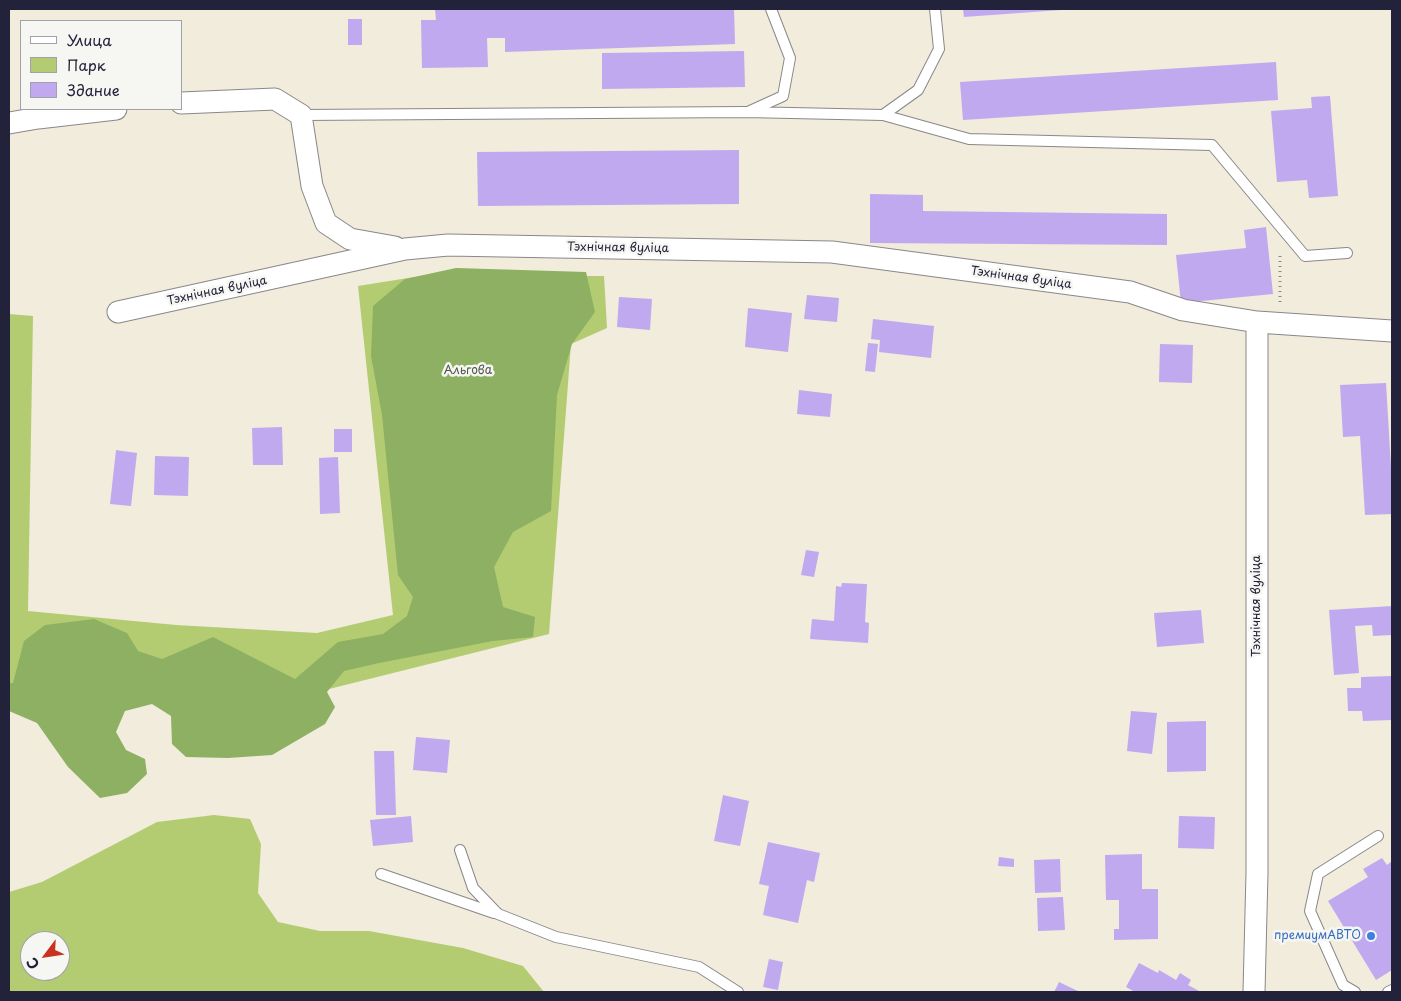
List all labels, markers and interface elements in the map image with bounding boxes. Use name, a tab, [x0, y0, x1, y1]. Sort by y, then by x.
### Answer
legend	[20, 20, 182, 110]
text: Улица	[67, 28, 112, 51]
text: Парк	[67, 53, 106, 76]
text: Здание	[67, 78, 120, 101]
street label: Тэхнічная вуліца	[567, 240, 669, 256]
street label: Тэхнічная вуліца	[970, 264, 1072, 292]
street label: Тэхнічная вуліца	[166, 273, 268, 309]
park label: Альгова	[444, 364, 492, 378]
street label: Тэхнічная вуліца	[1250, 555, 1264, 657]
place label: премиумАВТО	[1274, 929, 1361, 943]
marker: премиумАВТО	[1365, 930, 1377, 942]
north arrow	[20, 931, 70, 981]
text: С	[21, 954, 44, 973]

